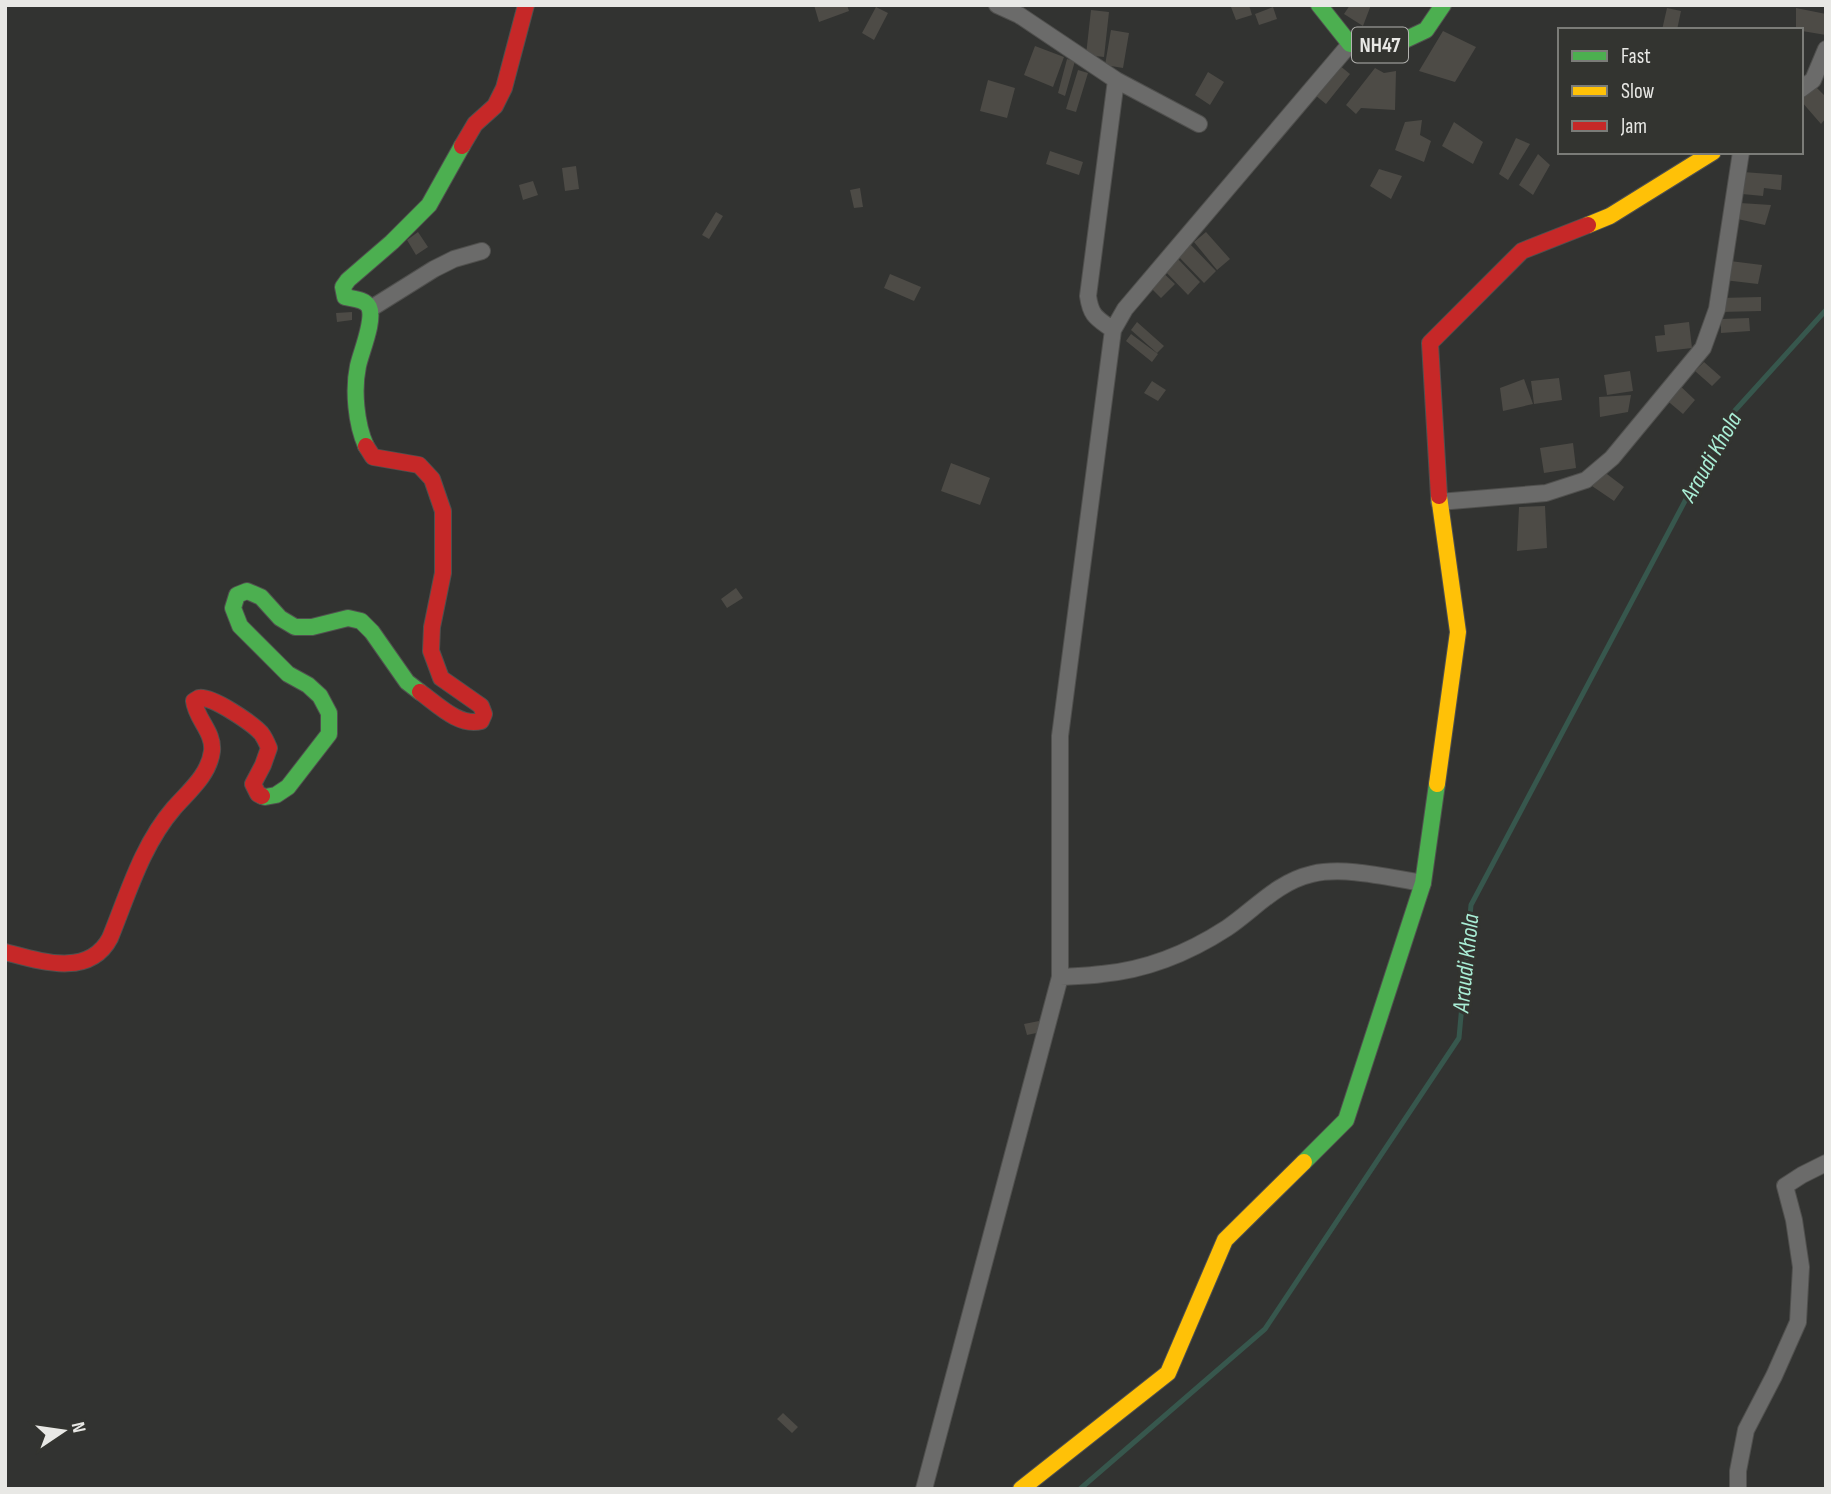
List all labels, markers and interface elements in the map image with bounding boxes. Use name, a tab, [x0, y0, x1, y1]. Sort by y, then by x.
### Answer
road number: NH47	[1352, 28, 1408, 62]
legend	[1558, 28, 1803, 154]
text: Fast	[1621, 44, 1651, 69]
text: Slow	[1621, 79, 1655, 104]
text: Jam	[1620, 114, 1647, 139]
water label: Araudi Khola	[1673, 407, 1748, 508]
water label: Araudi Khola	[1446, 912, 1486, 1015]
north arrow	[28, 1396, 98, 1466]
text: N	[66, 1420, 90, 1435]

